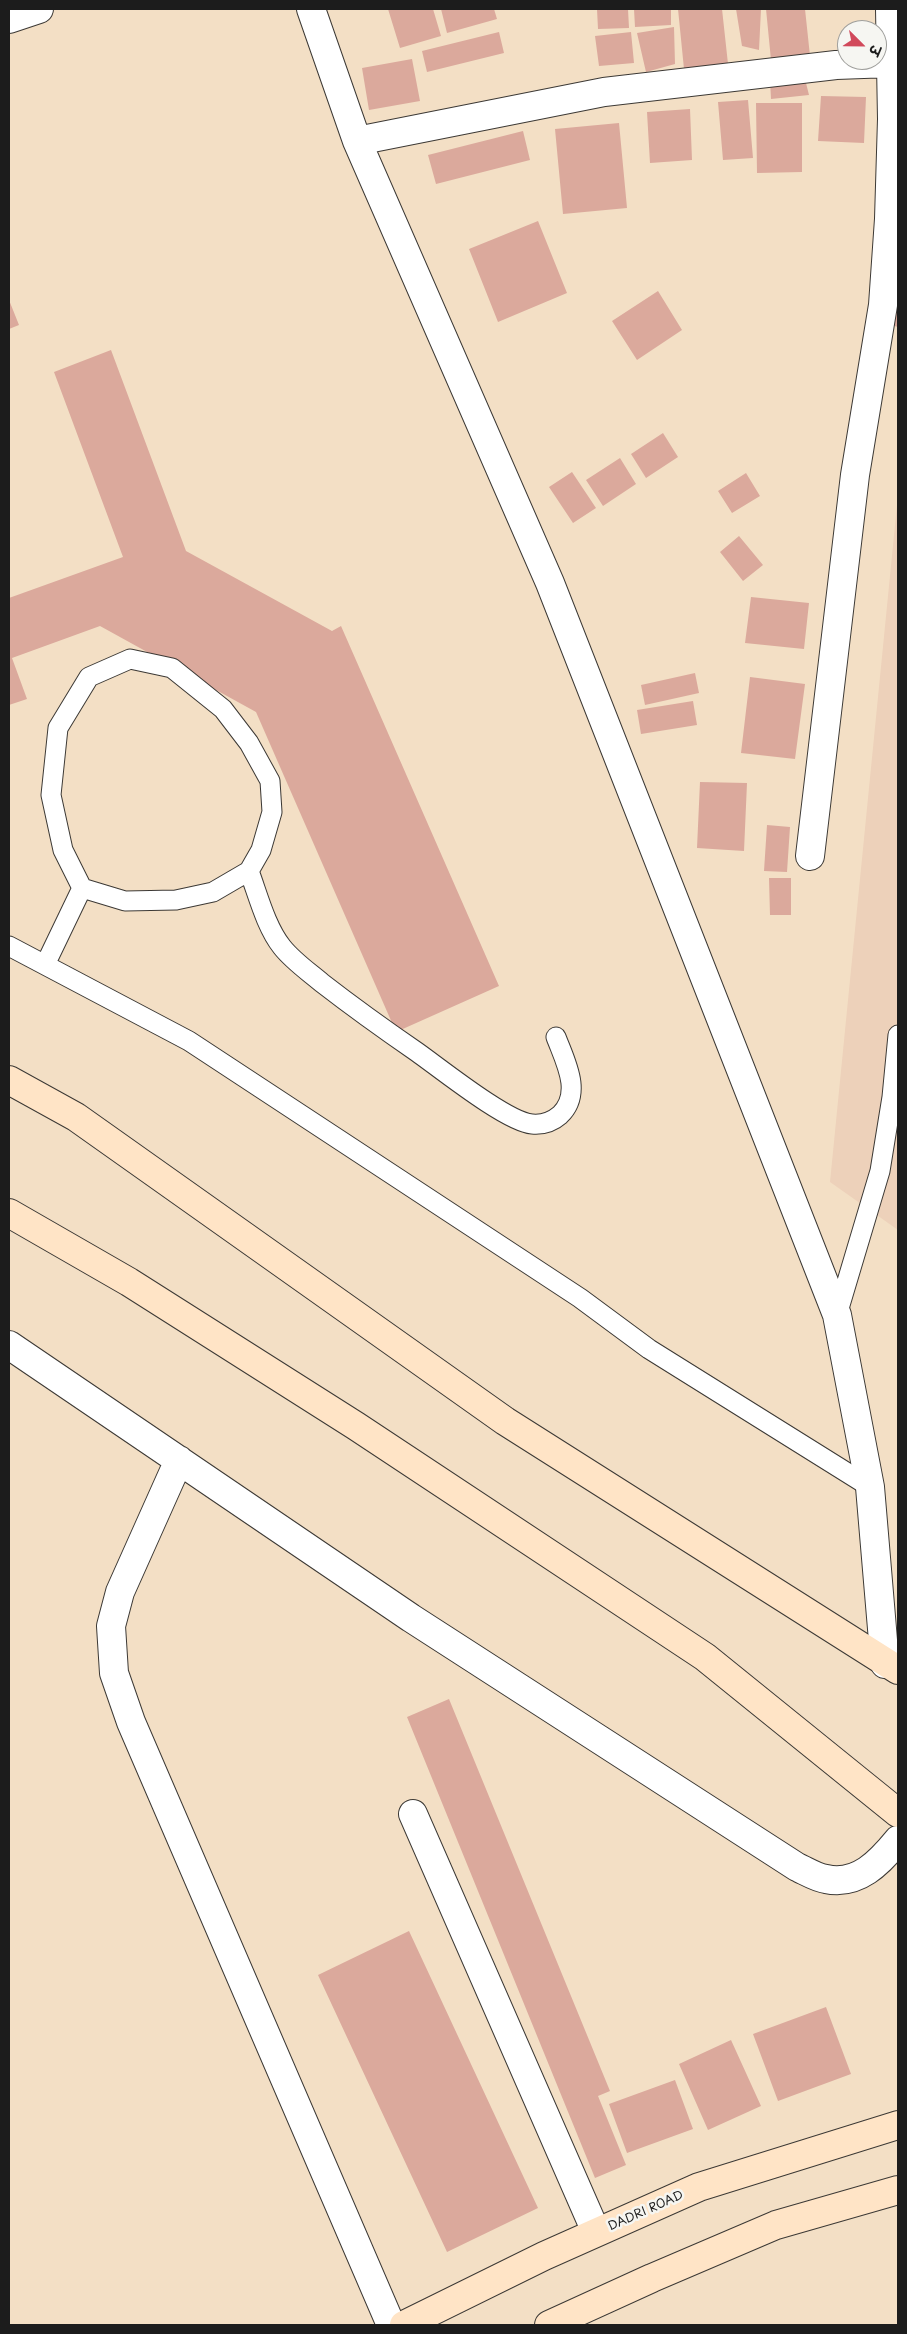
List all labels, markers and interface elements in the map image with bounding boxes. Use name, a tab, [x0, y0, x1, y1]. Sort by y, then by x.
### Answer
north arrow	[837, 20, 887, 70]
text: उ	[864, 42, 887, 59]
street label: DADRI ROAD	[606, 2188, 686, 2234]

